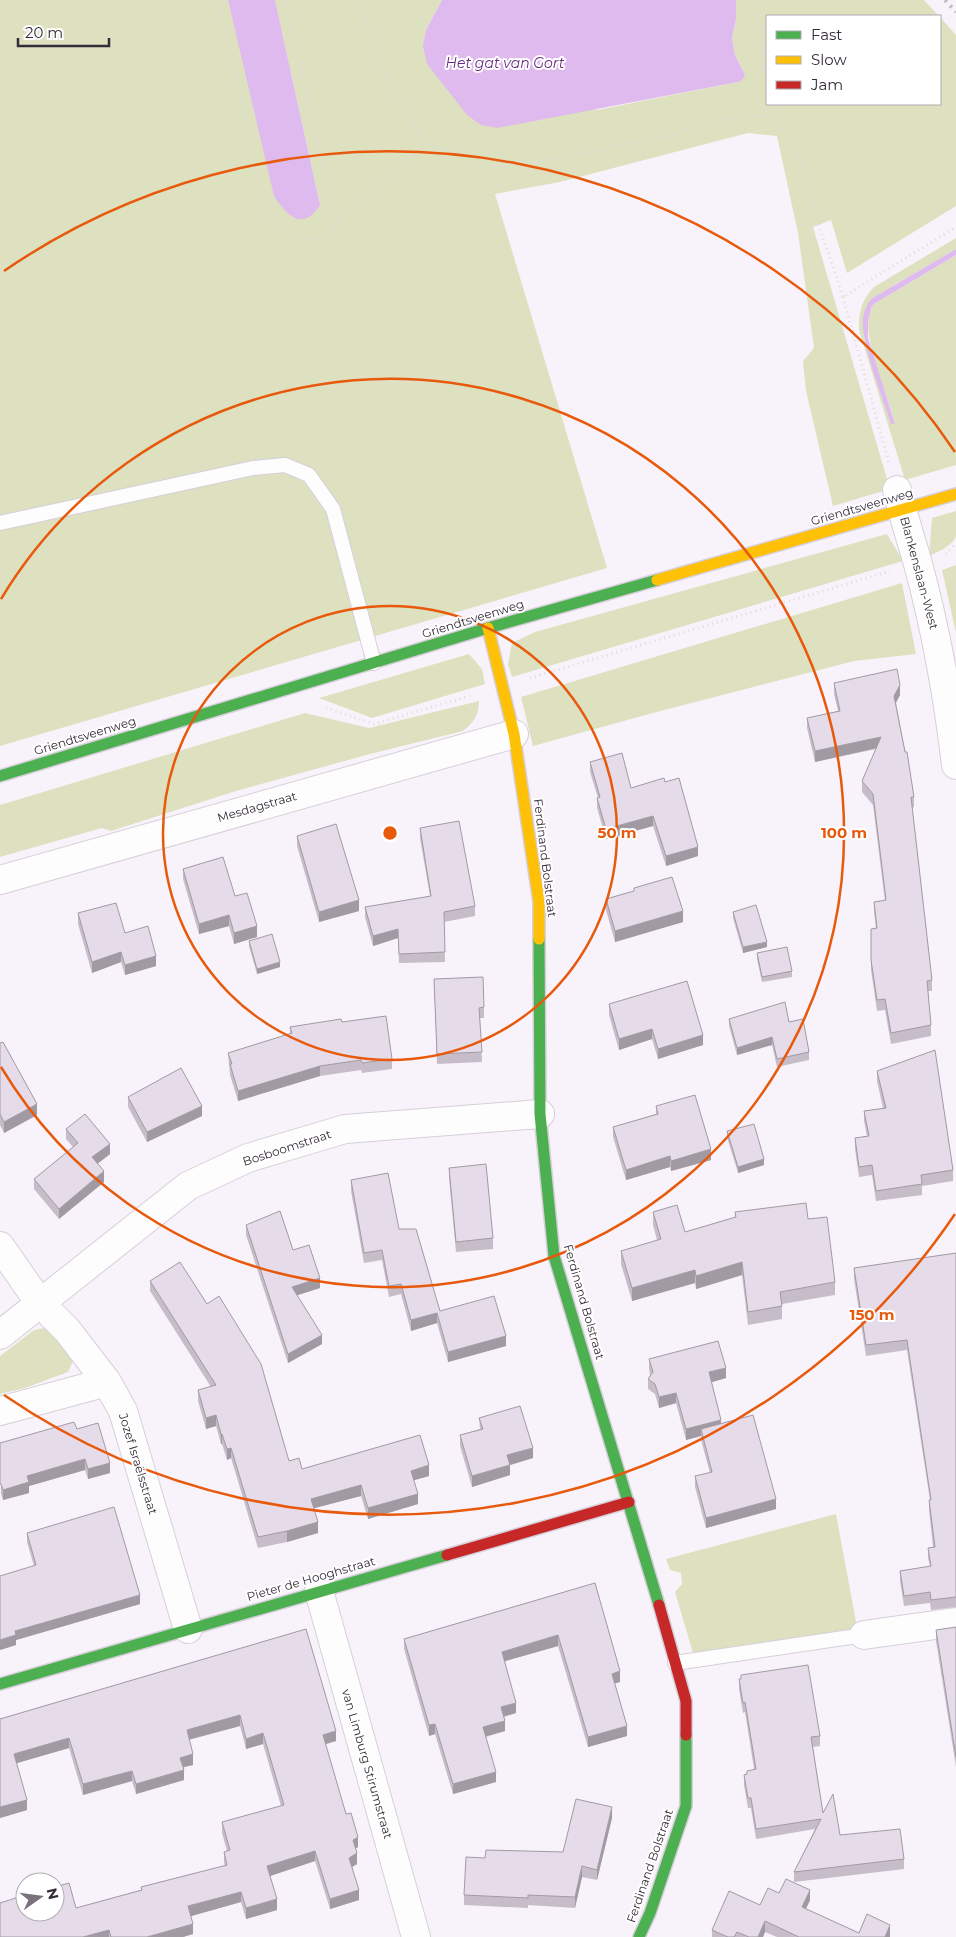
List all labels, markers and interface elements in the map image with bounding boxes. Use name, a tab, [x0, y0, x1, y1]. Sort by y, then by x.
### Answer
scale bar	[18, 15, 109, 47]
legend	[766, 15, 941, 105]
text: 20 m	[25, 23, 63, 42]
text: Fast	[811, 25, 842, 44]
text: Slow	[811, 50, 847, 69]
water label: Het gat van Gort	[446, 54, 565, 72]
text: Jam	[810, 75, 843, 94]
street label: Griendtsveenweg	[809, 485, 915, 528]
street label: Blankenslaan-West	[897, 515, 942, 631]
street label: Griendtsveenweg	[420, 596, 526, 641]
street label: Griendtsveenweg	[32, 713, 138, 758]
street label: Mesdagstraat	[215, 788, 299, 825]
street label: Ferdinand Bolstraat	[531, 798, 560, 918]
text: 50 m	[597, 823, 637, 842]
text: 100 m	[821, 823, 867, 842]
centre of rings	[381, 824, 399, 842]
street label: Bosboomstraat	[241, 1126, 333, 1169]
street label: Ferdinand Bolstraat	[561, 1243, 608, 1361]
text: 150 m	[850, 1305, 894, 1324]
street label: Jozef Israëlsstraat	[116, 1410, 161, 1516]
street label: Pieter de Hooghstraat	[245, 1553, 377, 1604]
street label: van Limburg Stirumstraat	[339, 1687, 396, 1841]
street label: Ferdinand Bolstraat	[623, 1807, 676, 1925]
north arrow	[15, 1872, 65, 1922]
text: N	[43, 1886, 63, 1902]

